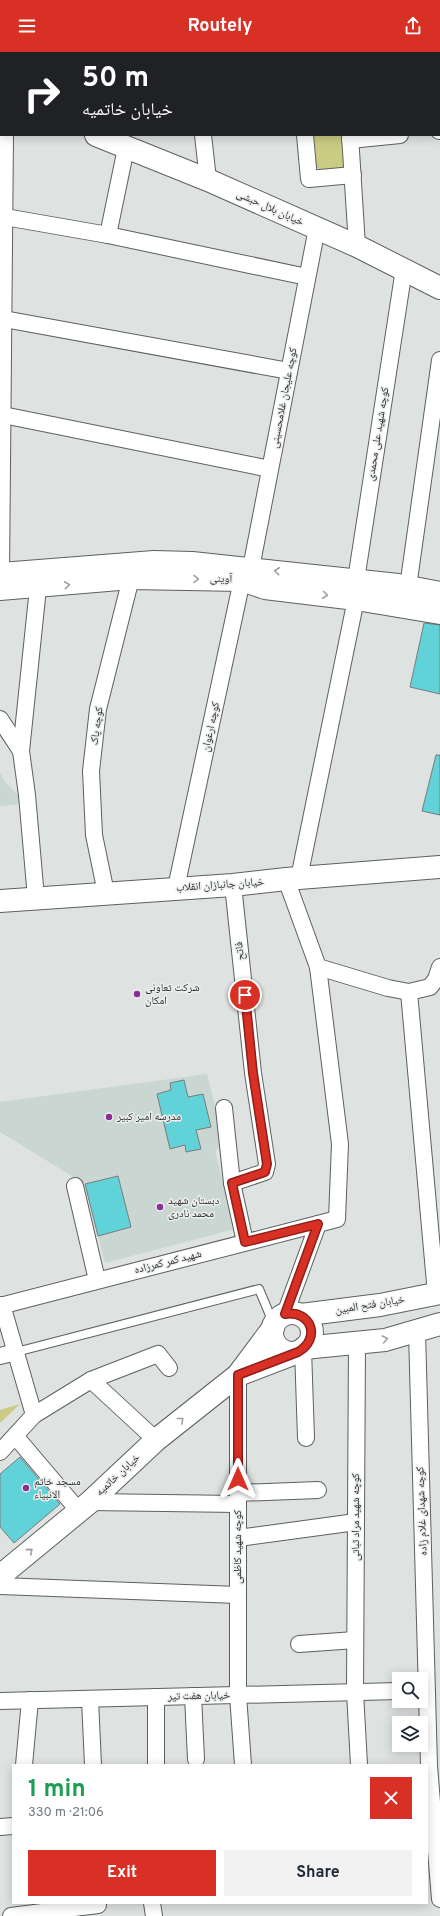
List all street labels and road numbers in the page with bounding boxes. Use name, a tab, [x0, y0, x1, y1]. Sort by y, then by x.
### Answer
street label: خیابان بلال حبشی	[234, 187, 306, 229]
street label: کوچه علیجان غلامحسینی	[267, 346, 301, 450]
street label: کوچه شهید علی محمدی	[364, 386, 392, 482]
street label: آوینی	[210, 572, 232, 586]
street label: کوچه ارغوان	[199, 700, 223, 753]
street label: کوچه پاک	[87, 705, 107, 746]
street label: خیابان جانبازان انقلاب	[175, 875, 265, 895]
street label: فاتح	[232, 941, 248, 961]
street label: شهید کمر کمرزاده	[133, 1247, 203, 1277]
street label: خیابان فتح المبین	[334, 1293, 406, 1317]
street label: خیابان خاتمیه	[93, 1451, 143, 1499]
street label: کوچه شهدای غلام زاده	[413, 1466, 431, 1556]
street label: کوچه شهید مراد ثباتی	[349, 1473, 363, 1561]
street label: کوچه شهید کاظمی	[231, 1509, 245, 1584]
street label: خیابان هفت تیر	[167, 1688, 230, 1704]

